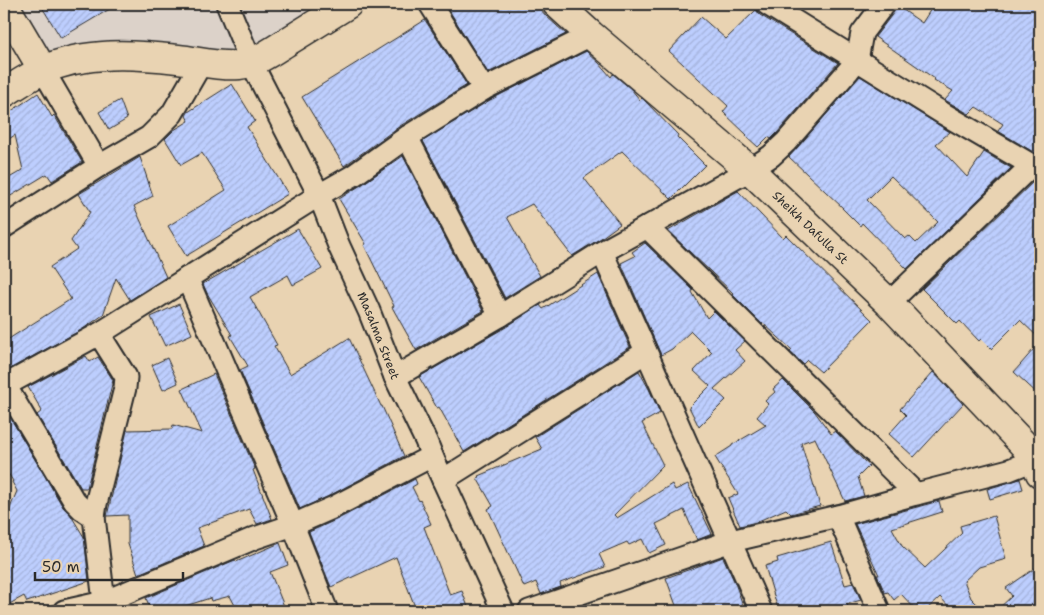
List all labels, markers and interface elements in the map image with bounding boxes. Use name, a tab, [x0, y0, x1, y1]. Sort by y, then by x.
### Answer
street label: Sheikh Dafulla St	[769, 188, 852, 268]
street label: Masalma Street	[353, 289, 403, 382]
scale bar	[35, 550, 182, 582]
text: 50 m	[42, 557, 80, 577]

